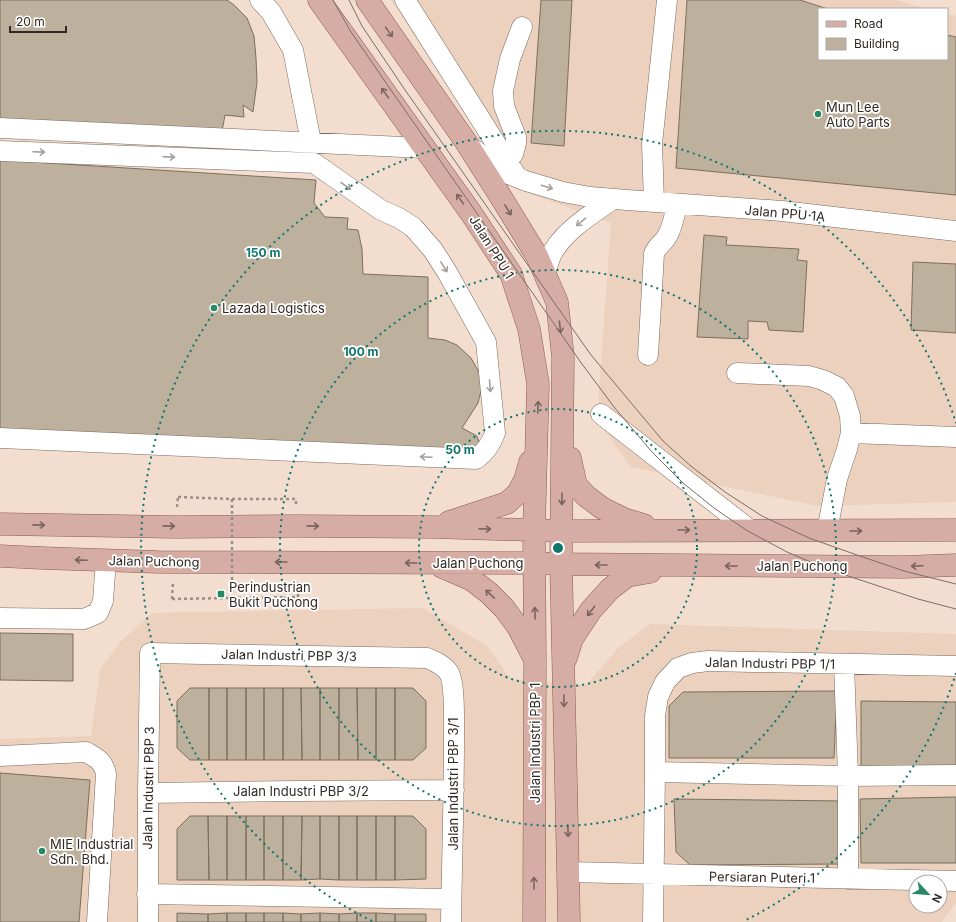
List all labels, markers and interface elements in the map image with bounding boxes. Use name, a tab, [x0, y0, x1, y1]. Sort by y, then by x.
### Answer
scale bar	[10, 8, 66, 34]
legend	[818, 8, 948, 60]
text: 20 m	[16, 14, 45, 29]
text: Road	[854, 16, 883, 31]
one-way arrow	[385, 26, 393, 37]
text: Building	[854, 36, 899, 51]
one-way arrow	[381, 88, 389, 99]
place label: Mun Lee Auto Parts	[826, 99, 890, 130]
marker: Mun Lee Auto Parts	[813, 109, 823, 119]
one-way arrow	[32, 149, 45, 156]
one-way arrow	[162, 154, 175, 161]
one-way arrow	[341, 182, 352, 190]
one-way arrow	[540, 184, 553, 191]
one-way arrow	[456, 194, 464, 205]
street label: Jalan PPU 1A	[744, 202, 826, 224]
one-way arrow	[505, 204, 513, 216]
street label: Jalan PPU 1	[466, 212, 518, 282]
one-way arrow	[576, 218, 587, 226]
text: 150 m	[246, 245, 280, 260]
one-way arrow	[440, 261, 448, 272]
place label: Lazada Logistics	[222, 300, 325, 316]
marker: Lazada Logistics	[209, 303, 219, 313]
one-way arrow	[556, 320, 564, 333]
text: 100 m	[343, 344, 379, 359]
one-way arrow	[487, 379, 494, 392]
one-way arrow	[534, 401, 541, 414]
text: 50 m	[445, 442, 475, 457]
one-way arrow	[420, 453, 433, 461]
one-way arrow	[558, 492, 566, 505]
one-way arrow	[32, 521, 45, 529]
one-way arrow	[306, 522, 319, 530]
one-way arrow	[162, 523, 175, 530]
one-way arrow	[478, 525, 491, 533]
one-way arrow	[677, 526, 690, 534]
one-way arrow	[849, 527, 862, 535]
centre of rings	[551, 541, 565, 555]
street label: Jalan Puchong	[108, 552, 200, 570]
street label: Jalan Puchong	[432, 555, 524, 571]
one-way arrow	[75, 556, 88, 563]
street label: Jalan Puchong	[756, 558, 848, 574]
one-way arrow	[275, 559, 288, 566]
one-way arrow	[405, 559, 418, 567]
one-way arrow	[595, 561, 608, 569]
one-way arrow	[725, 562, 738, 570]
one-way arrow	[911, 563, 924, 570]
place label: Perindustrian Bukit Puchong	[229, 579, 318, 610]
marker: Perindustrian Bukit Puchong	[216, 589, 226, 599]
one-way arrow	[485, 590, 495, 599]
one-way arrow	[587, 605, 595, 616]
one-way arrow	[531, 607, 539, 620]
street label: Jalan Industri PBP 3/3	[221, 646, 357, 664]
street label: Jalan Industri PBP 1/1	[705, 654, 835, 672]
street label: Jalan Industri PBP 1	[527, 683, 543, 803]
one-way arrow	[561, 694, 568, 707]
street label: Jalan Industri PBP 3/1	[445, 717, 461, 851]
street label: Jalan Industri PBP 3	[139, 726, 157, 850]
street label: Jalan Industri PBP 3/2	[233, 783, 369, 799]
one-way arrow	[564, 824, 571, 837]
place label: MIE Industrial Sdn. Bhd.	[50, 836, 133, 867]
marker: MIE Industrial Sdn. Bhd.	[37, 846, 47, 856]
street label: Persiaran Puteri 1	[709, 868, 815, 886]
north arrow	[908, 874, 948, 914]
one-way arrow	[530, 877, 538, 890]
text: N	[929, 892, 945, 905]

